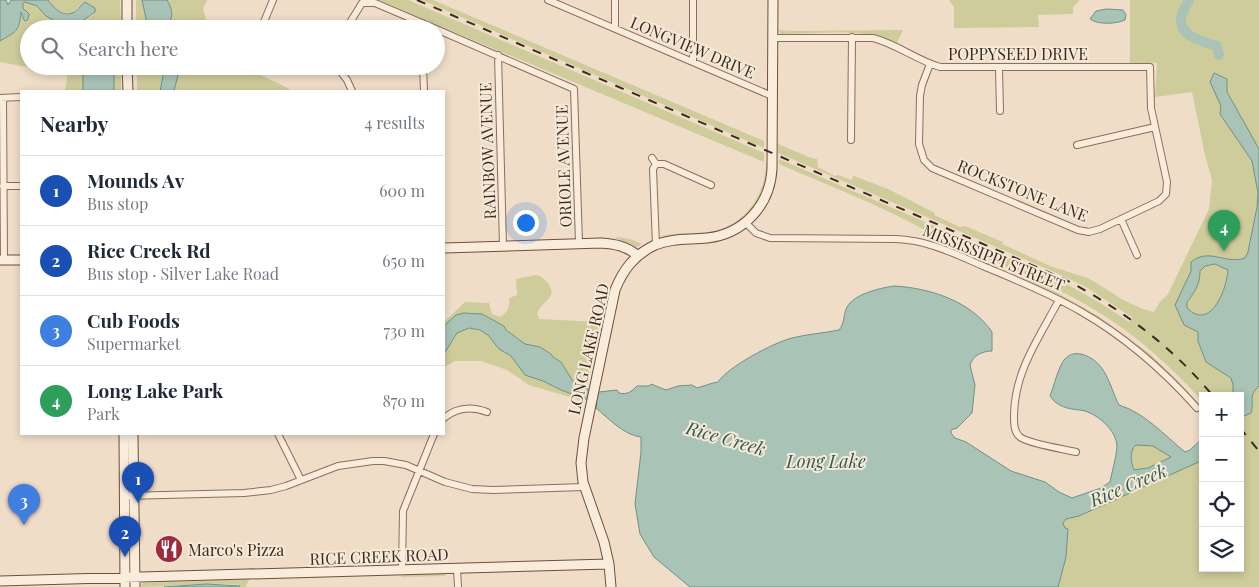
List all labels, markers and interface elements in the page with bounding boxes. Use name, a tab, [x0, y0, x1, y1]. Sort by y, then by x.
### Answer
street label: LONGVIEW DRIVE	[627, 11, 759, 83]
search box	[20, 20, 445, 75]
icon: search	[38, 34, 66, 62]
text: Search here	[78, 35, 178, 61]
street label: POPPYSEED DRIVE	[948, 43, 1088, 64]
street label: RAINBOW AVENUE	[474, 82, 500, 220]
street label: ORIOLE AVENUE	[550, 104, 576, 228]
text: Nearby	[40, 109, 109, 137]
text: 4 results	[364, 112, 425, 133]
street label: ROCKSTONE LANE	[955, 154, 1091, 226]
text: Mounds Av	[87, 167, 184, 193]
text: 1	[53, 180, 59, 201]
text: 600 m	[379, 180, 425, 201]
text: Bus stop	[87, 193, 148, 214]
your location	[513, 210, 539, 236]
pin: 4	[1208, 210, 1240, 251]
street label: MISSISSIPPI STREET	[920, 219, 1068, 295]
text: Rice Creek Rd	[87, 237, 211, 263]
text: 2	[52, 250, 60, 271]
text: 650 m	[382, 250, 425, 271]
text: Bus stop · Silver Lake Road	[87, 263, 279, 284]
street label: LONG LAKE ROAD	[563, 281, 613, 417]
text: Cub Foods	[87, 307, 180, 333]
text: 3	[52, 320, 60, 341]
text: 730 m	[383, 320, 425, 341]
text: Supermarket	[87, 333, 181, 354]
text: Long Lake Park	[87, 377, 223, 403]
text: 4	[52, 390, 60, 411]
text: 870 m	[382, 390, 425, 411]
map controls	[1199, 392, 1244, 572]
button: +	[1199, 392, 1244, 437]
text: Park	[87, 403, 120, 424]
water label: Rice Creek	[683, 415, 768, 461]
button: −	[1199, 437, 1244, 482]
water label: Long Lake	[785, 449, 866, 473]
water label: Rice Creek	[1085, 458, 1170, 512]
pin: 1	[122, 462, 154, 503]
button: locate	[1199, 482, 1244, 527]
pin: 3	[8, 484, 40, 525]
pin: 2	[109, 516, 141, 557]
button: layers	[1199, 527, 1244, 572]
restaurant icon: Marco's Pizza	[154, 534, 184, 564]
place label: Marco's Pizza	[188, 539, 284, 560]
street label: RICE CREEK ROAD	[309, 543, 449, 569]

